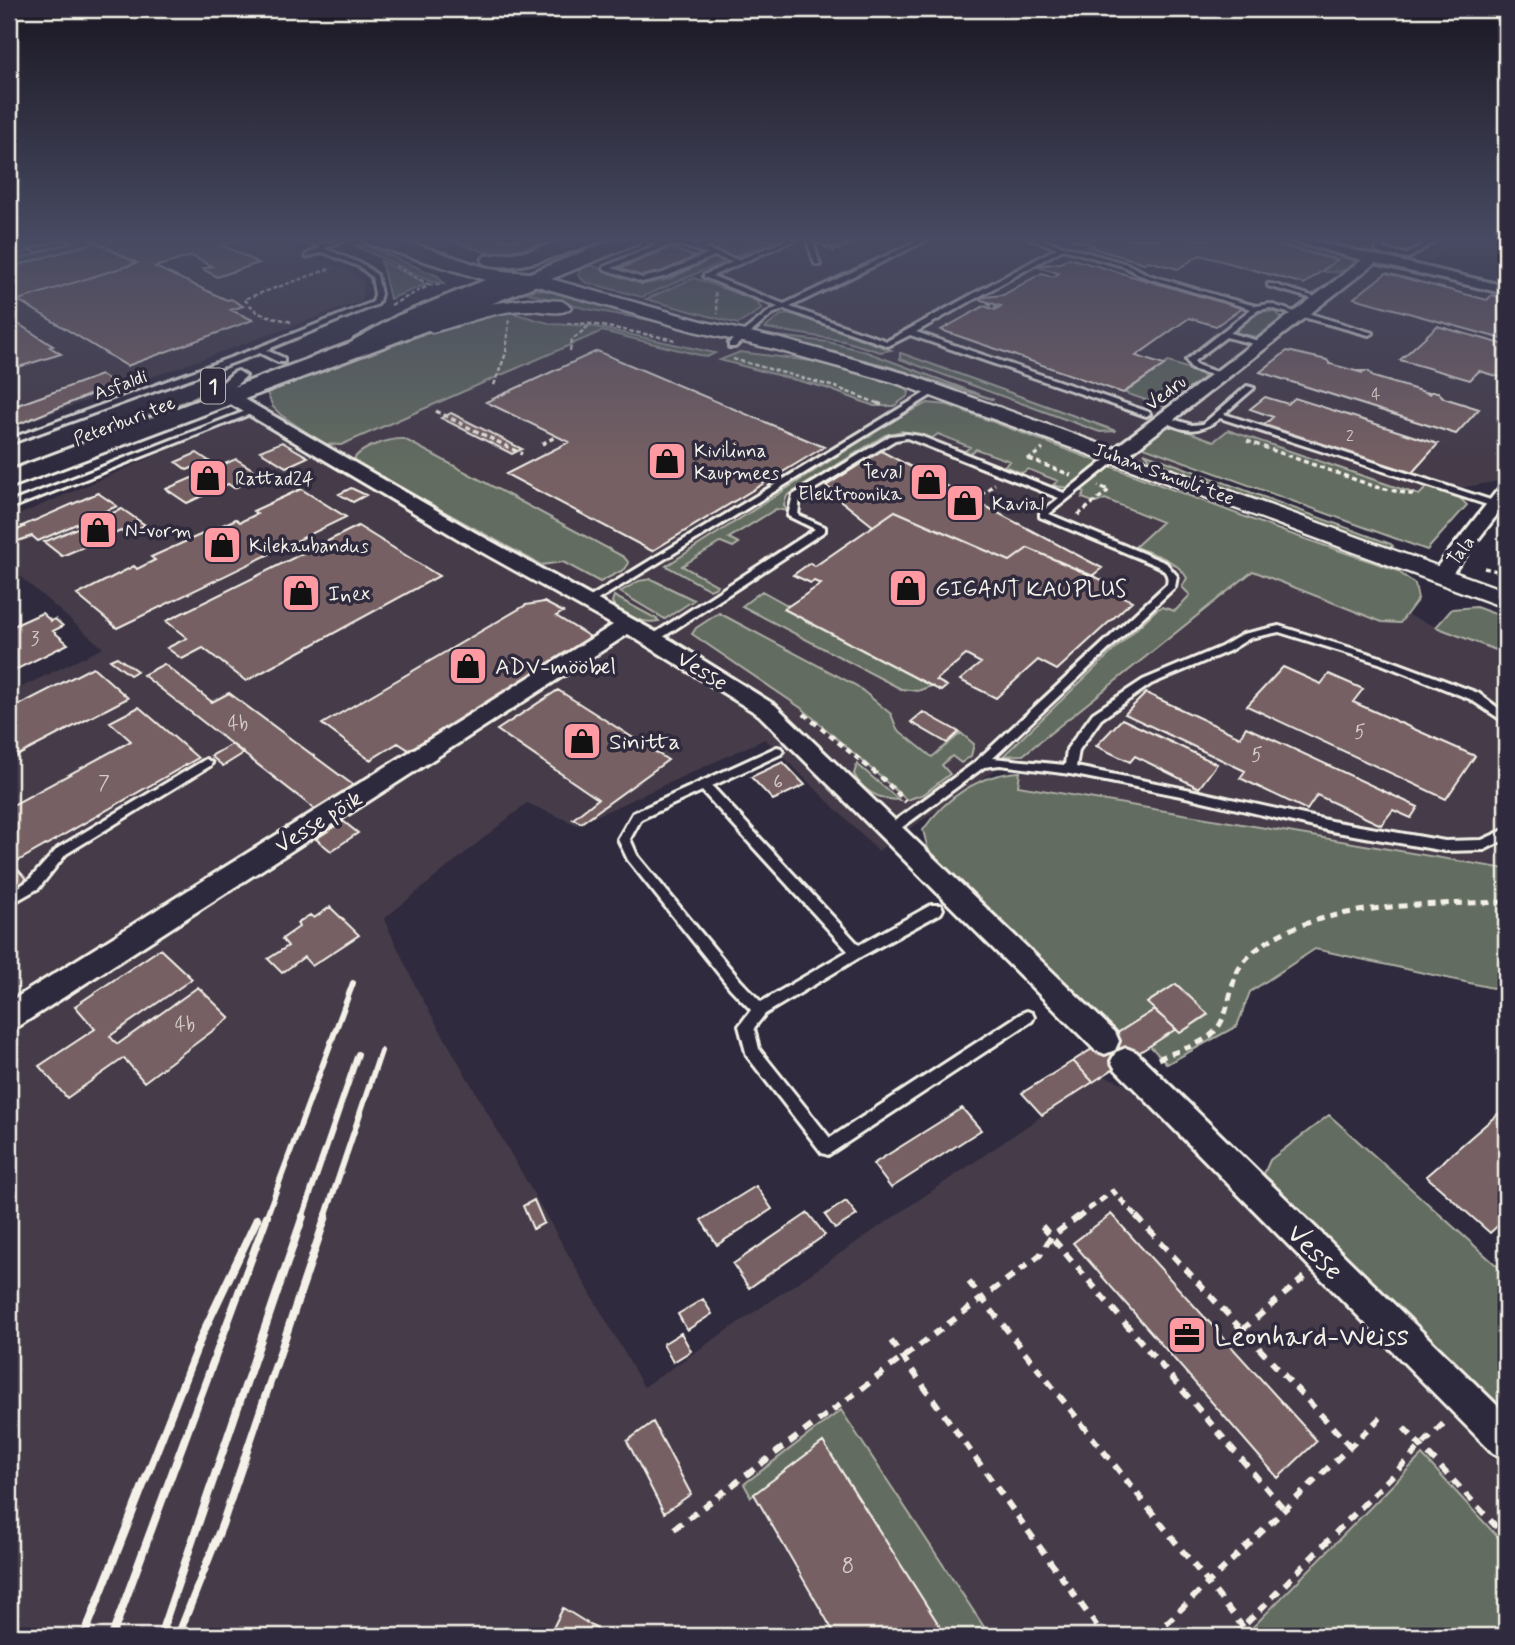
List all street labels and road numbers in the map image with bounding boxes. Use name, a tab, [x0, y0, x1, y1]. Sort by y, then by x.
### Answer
street label: Asfaldi	[90, 364, 151, 407]
road number: 1	[201, 368, 225, 404]
street label: Vedru	[1140, 370, 1191, 417]
street label: Peterburi tee	[70, 390, 179, 452]
street label: Juhan Smuuli tee	[1090, 437, 1237, 512]
street label: Tala	[1441, 531, 1481, 571]
street label: Vesse	[671, 645, 733, 699]
street label: Vesse põik	[270, 784, 368, 861]
street label: Vesse	[1278, 1216, 1351, 1289]

